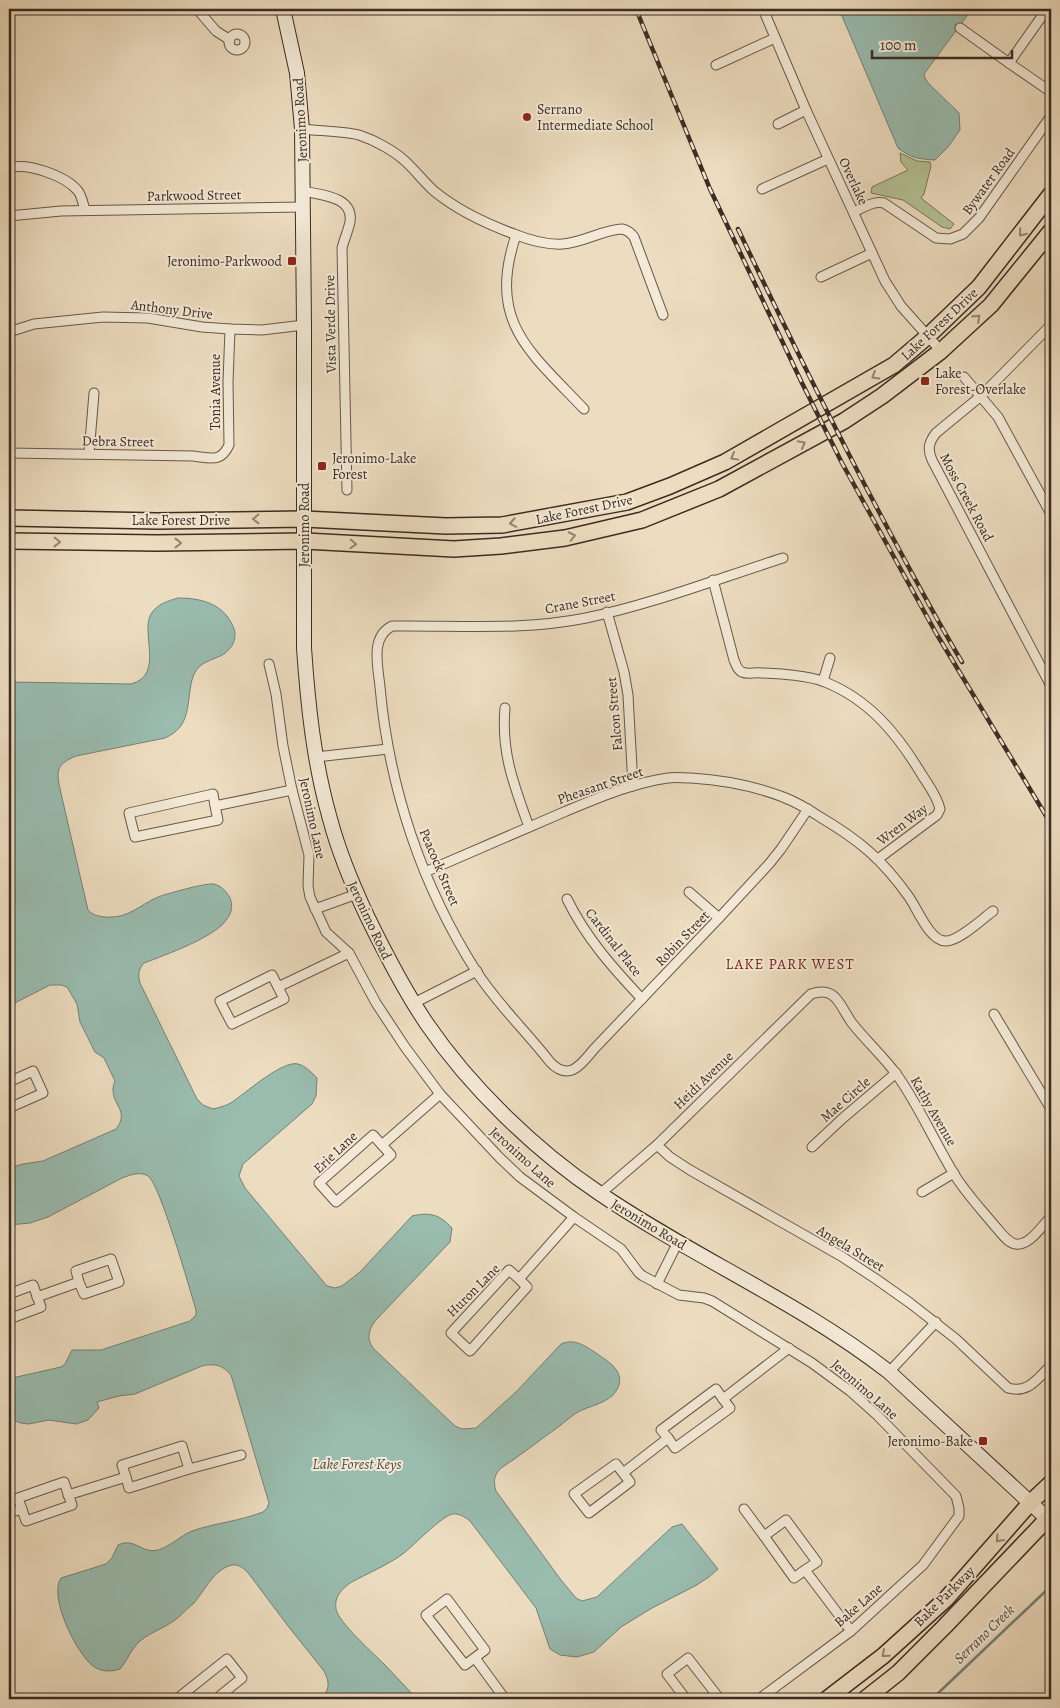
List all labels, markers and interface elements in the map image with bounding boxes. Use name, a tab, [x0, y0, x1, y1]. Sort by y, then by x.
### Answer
scale bar	[872, 28, 1012, 60]
text: 100 m	[880, 35, 917, 55]
street label: Jeronimo Road	[289, 77, 312, 163]
place label: Serrano Intermediate School	[537, 100, 654, 135]
marker: Serrano Intermediate School	[521, 111, 533, 123]
street label: Bywater Road	[958, 143, 1020, 219]
street label: Overlake	[834, 154, 873, 208]
street label: Parkwood Street	[147, 185, 242, 206]
one-way arrow	[1020, 227, 1028, 236]
place label: Jeronimo-Parkwood	[167, 252, 282, 271]
marker: Jeronimo-Parkwood	[286, 255, 298, 267]
street label: Vista Verde Drive	[320, 275, 341, 374]
street label: Lake Forest Drive	[897, 284, 982, 365]
street label: Anthony Drive	[129, 295, 214, 324]
one-way arrow	[972, 315, 981, 324]
street label: Tonia Avenue	[206, 354, 225, 430]
place label: Lake Forest-Overlake	[935, 364, 1026, 399]
one-way arrow	[872, 369, 881, 379]
marker: Lake Forest-Overlake	[919, 375, 931, 387]
street label: Debra Street	[82, 431, 155, 452]
one-way arrow	[797, 440, 806, 450]
place label: Jeronimo-Lake Forest	[332, 449, 416, 484]
street label: Moss Creek Road	[935, 450, 998, 545]
one-way arrow	[731, 451, 740, 461]
marker: Jeronimo-Lake Forest	[316, 460, 328, 472]
street label: Jeronimo Road	[295, 482, 314, 567]
street label: Lake Forest Drive	[534, 490, 634, 529]
street label: Lake Forest Drive	[132, 511, 230, 530]
one-way arrow	[251, 514, 259, 524]
one-way arrow	[509, 518, 517, 528]
one-way arrow	[567, 531, 576, 542]
one-way arrow	[54, 537, 62, 547]
one-way arrow	[174, 538, 182, 548]
one-way arrow	[350, 538, 358, 549]
street label: Crane Street	[543, 586, 617, 619]
street label: Falcon Street	[602, 676, 627, 752]
street label: Pheasant Street	[555, 762, 646, 809]
street label: Jeronimo Lane	[295, 776, 330, 861]
street label: Wren Way	[872, 799, 932, 850]
street label: Peacock Street	[415, 825, 465, 909]
street label: Jeronimo Road	[343, 878, 396, 963]
street label: Cardinal Place	[581, 904, 646, 980]
street label: Robin Street	[651, 906, 714, 971]
district label: LAKE PARK WEST	[725, 954, 855, 974]
street label: Heidi Avenue	[669, 1047, 737, 1114]
street label: Mae Circle	[816, 1072, 874, 1126]
street label: Kathy Avenue	[906, 1073, 961, 1150]
street label: Jeronimo Lane	[485, 1123, 560, 1192]
street label: Erie Lane	[309, 1127, 361, 1178]
street label: Jeronimo Road	[608, 1194, 690, 1255]
street label: Angela Street	[812, 1220, 889, 1276]
street label: Huron Lane	[442, 1259, 504, 1321]
street label: Jeronimo Lane	[827, 1355, 902, 1424]
place label: Jeronimo-Bake	[888, 1432, 973, 1451]
marker: Jeronimo-Bake	[977, 1435, 989, 1447]
water label: Lake Forest Keys	[312, 1454, 402, 1474]
one-way arrow	[996, 1533, 1005, 1542]
street label: Bake Parkway	[910, 1561, 980, 1631]
street label: Bake Lane	[830, 1579, 887, 1632]
water label: Serrano Creek	[949, 1600, 1019, 1668]
one-way arrow	[881, 1648, 890, 1657]

